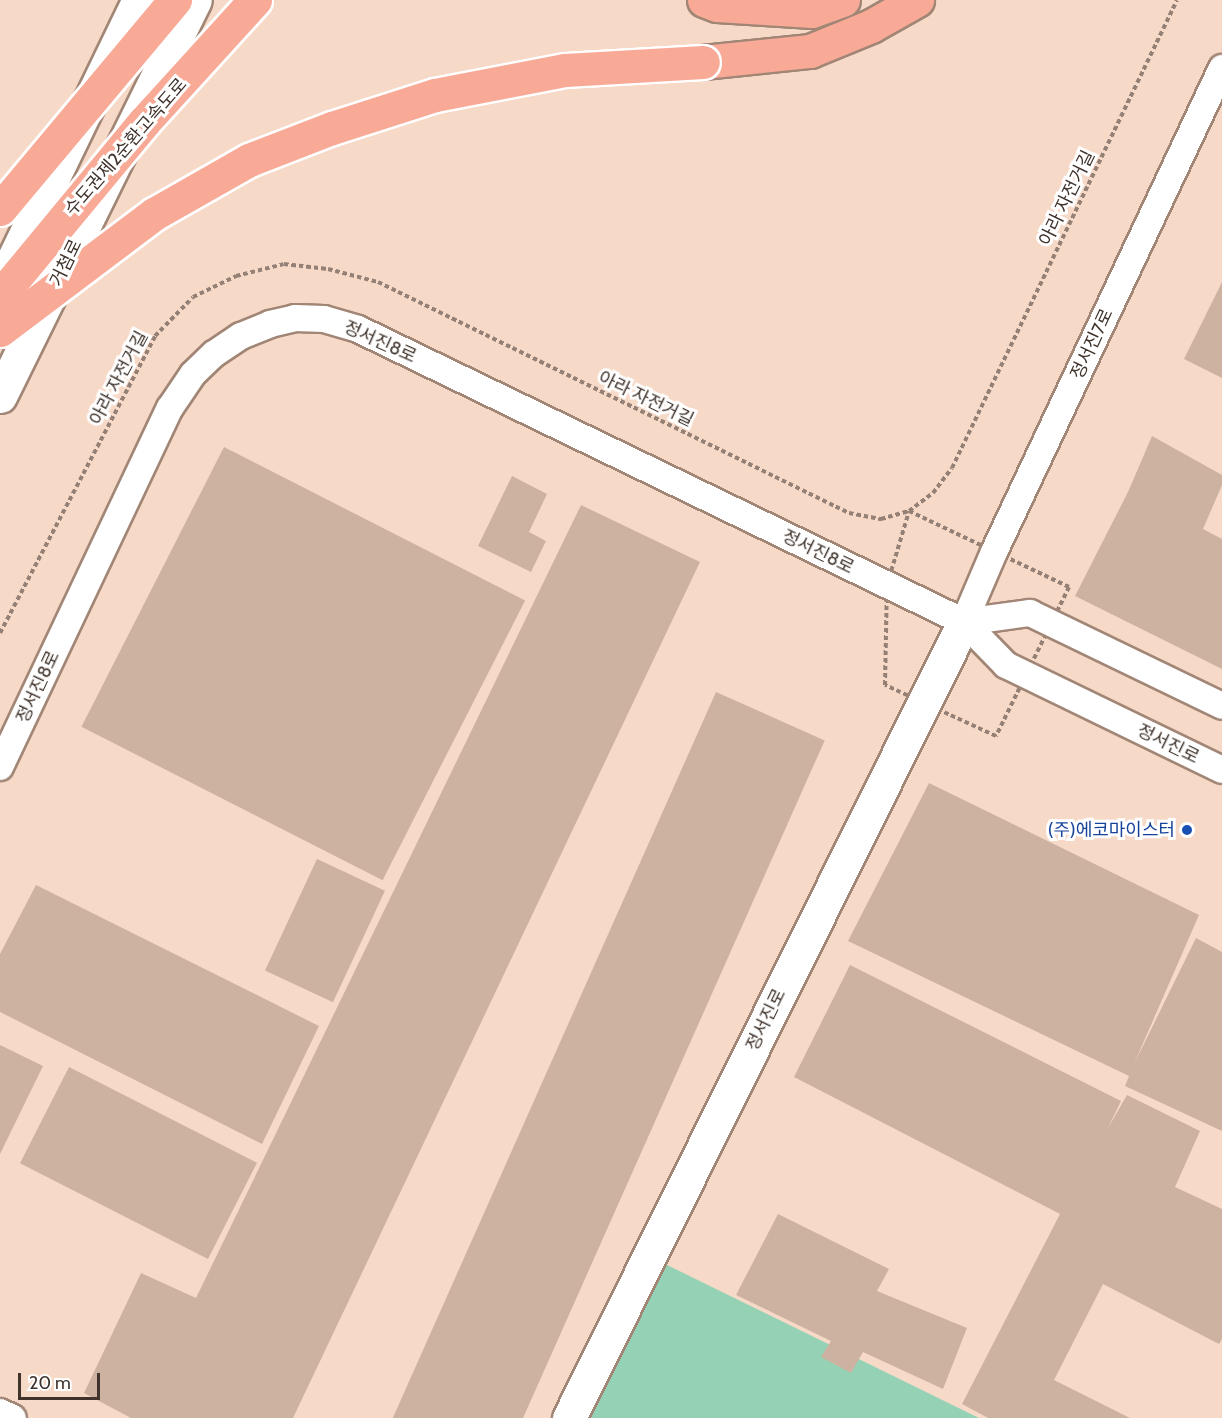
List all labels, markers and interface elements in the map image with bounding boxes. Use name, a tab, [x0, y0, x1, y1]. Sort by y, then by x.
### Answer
street label: 수도권제2순환고속도로	[60, 74, 192, 220]
street label: 아라 자전거길	[1035, 147, 1099, 249]
street label: 거첨로	[45, 236, 87, 290]
street label: 정서진7로	[1066, 305, 1118, 383]
street label: 정서진8로	[340, 316, 420, 368]
street label: 아라 자전거길	[85, 327, 153, 429]
street label: 아라 자전거길	[595, 367, 697, 431]
street label: 정서진8로	[779, 525, 857, 579]
street label: 정서진8로	[12, 647, 64, 727]
street label: 정서진로	[1133, 720, 1203, 768]
place label: (주)에코마이스터	[1048, 819, 1175, 841]
marker: (주)에코마이스터	[1180, 823, 1194, 837]
street label: 정서진로	[742, 985, 790, 1055]
scale bar	[21, 1361, 104, 1399]
text: 20 m	[29, 1372, 71, 1394]

